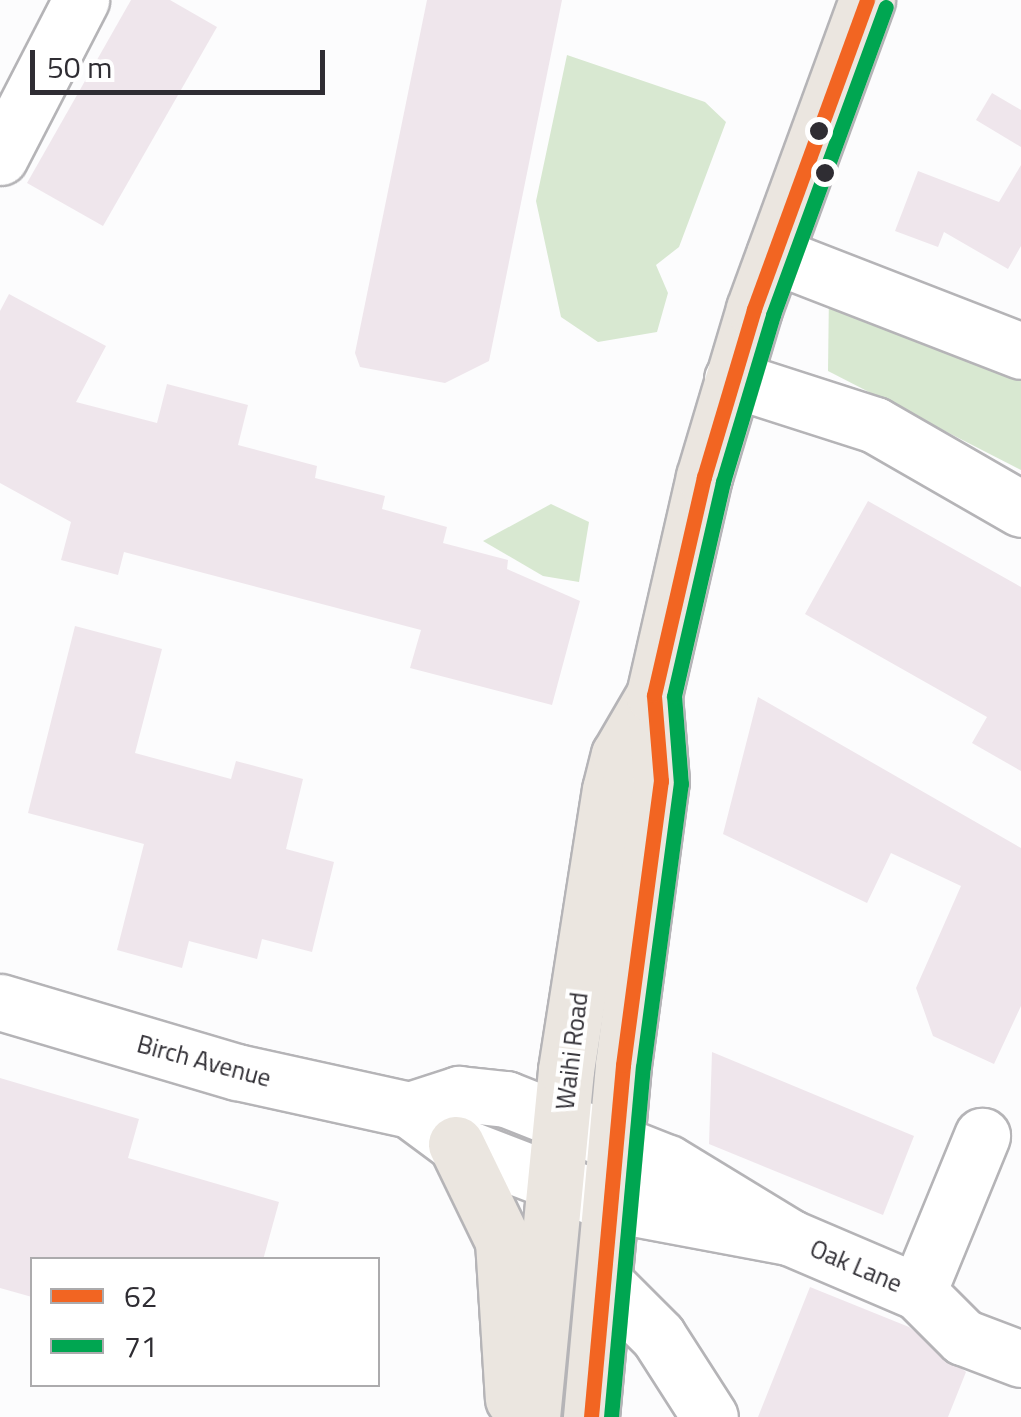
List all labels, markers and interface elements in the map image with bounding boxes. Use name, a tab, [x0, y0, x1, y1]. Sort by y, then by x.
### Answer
scale bar	[35, 30, 330, 92]
text: 50 m	[47, 44, 112, 90]
unlabelled marker	[809, 121, 829, 141]
unlabelled marker	[815, 163, 835, 183]
street label: Waihi Road	[550, 990, 594, 1112]
street label: Birch Avenue	[134, 1029, 274, 1093]
street label: Oak Lane	[805, 1233, 907, 1299]
legend	[30, 1257, 380, 1387]
text: 62	[124, 1273, 158, 1319]
text: 71	[124, 1323, 158, 1369]

